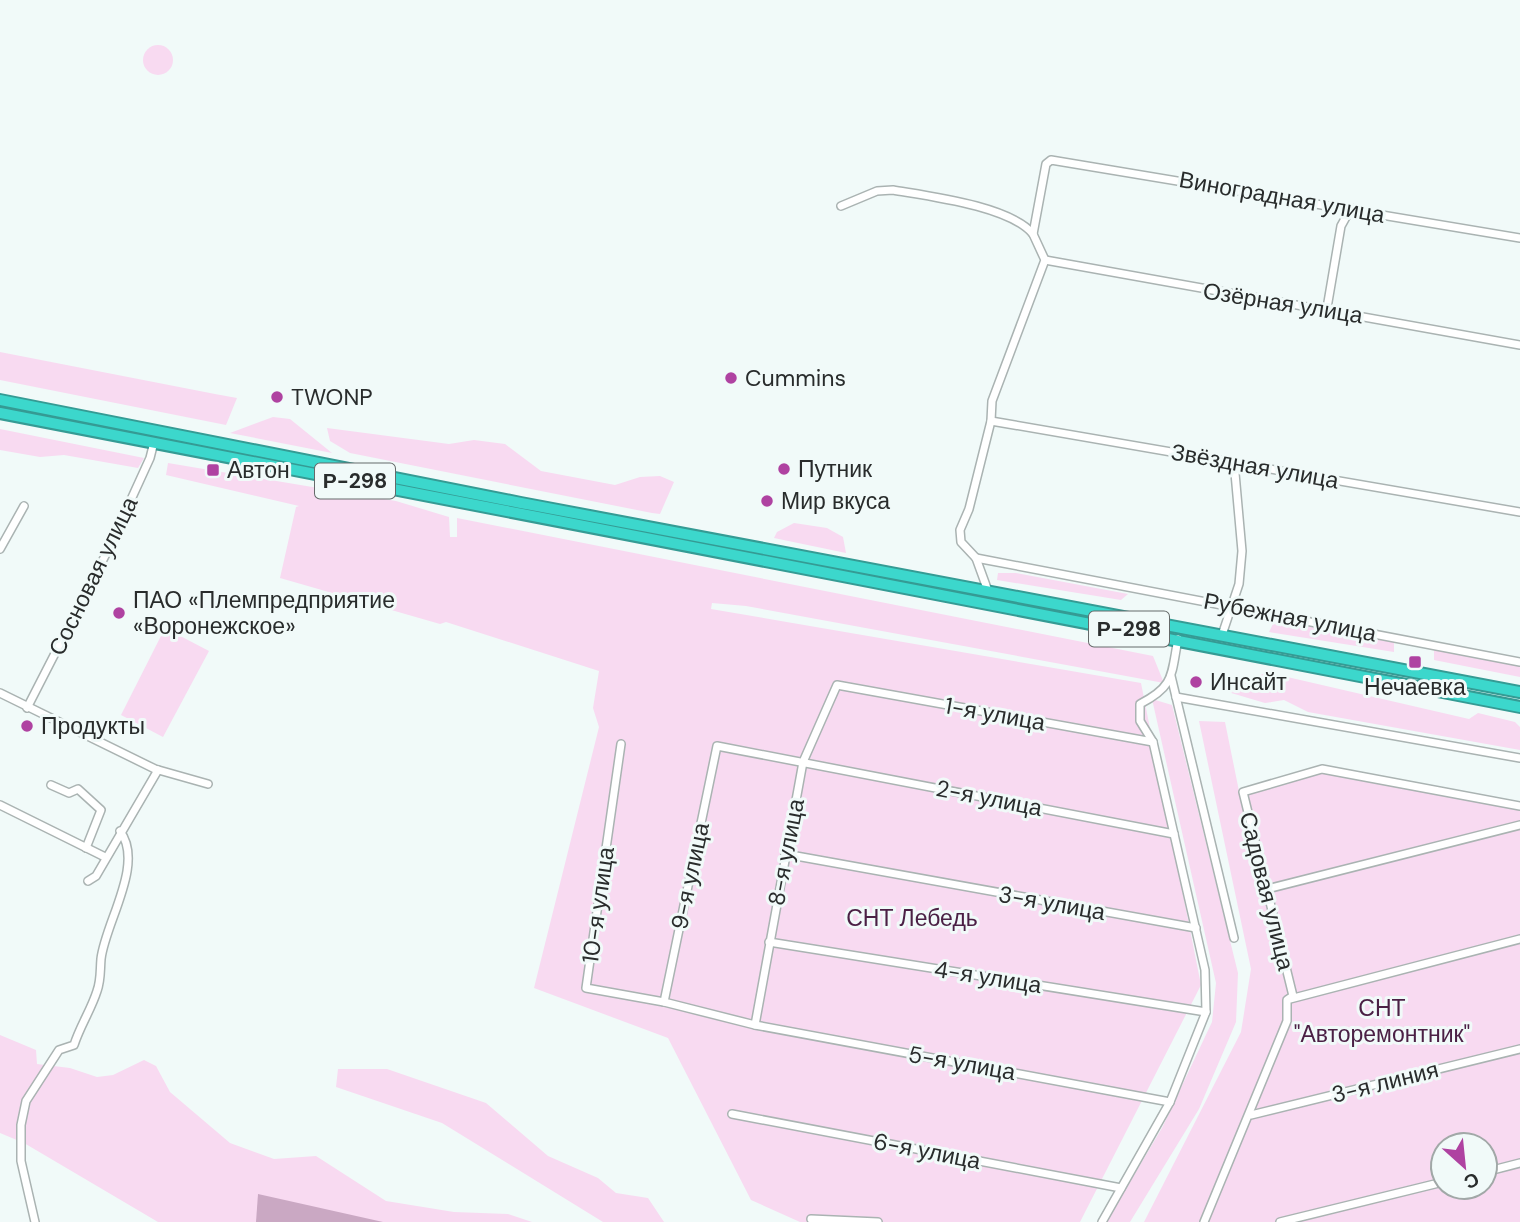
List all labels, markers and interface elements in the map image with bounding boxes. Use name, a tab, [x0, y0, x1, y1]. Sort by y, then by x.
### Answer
street label: Виноградная улица	[1177, 164, 1387, 230]
street label: Озёрная улица	[1201, 276, 1365, 330]
place label: Cummins	[745, 363, 846, 393]
marker: Cummins	[723, 370, 739, 386]
place label: TWONP	[291, 382, 373, 412]
marker: TWONP	[269, 389, 285, 405]
street label: Звёздная улица	[1169, 436, 1341, 496]
place label: Путник	[798, 454, 873, 484]
place label: Автон	[227, 455, 290, 485]
marker: Путник	[776, 461, 792, 477]
marker: Автон	[205, 462, 221, 478]
road number: Р-298	[315, 463, 395, 498]
place label: Мир вкуса	[781, 486, 890, 516]
street label: Сосновая улица	[42, 492, 144, 660]
marker: Мир вкуса	[759, 493, 775, 509]
place label: ПАО «Племпредприятие «Воронежское»	[133, 585, 395, 641]
street label: Рубежная улица	[1201, 586, 1379, 648]
marker: ПАО «Племпредприятие «Воронежское»	[111, 605, 127, 621]
road number: Р-298	[1089, 612, 1169, 646]
marker: Нечаевка	[1407, 654, 1423, 670]
place label: Инсайт	[1210, 667, 1287, 697]
place label: Нечаевка	[1364, 672, 1466, 702]
marker: Инсайт	[1188, 674, 1204, 690]
street label: 1-я улица	[942, 690, 1048, 738]
place label: Продукты	[41, 711, 145, 741]
marker: Продукты	[19, 718, 35, 734]
street label: 2-я улица	[933, 773, 1045, 823]
street label: 8-я улица	[761, 796, 811, 908]
street label: Садовая улица	[1233, 809, 1301, 974]
street label: 9-я улица	[664, 820, 716, 932]
street label: 10-я улица	[575, 845, 621, 965]
street label: 3-я улица	[996, 879, 1108, 927]
park label: СНТ Лебедь	[846, 903, 978, 933]
street label: 4-я улица	[932, 954, 1044, 1000]
park label: СНТ "Авторемонтник"	[1294, 993, 1470, 1049]
street label: 5-я улица	[906, 1039, 1018, 1087]
street label: 3-я линия	[1329, 1054, 1441, 1110]
street label: 6-я улица	[871, 1126, 983, 1176]
north arrow	[1429, 1131, 1499, 1201]
text: С	[1459, 1166, 1483, 1195]

